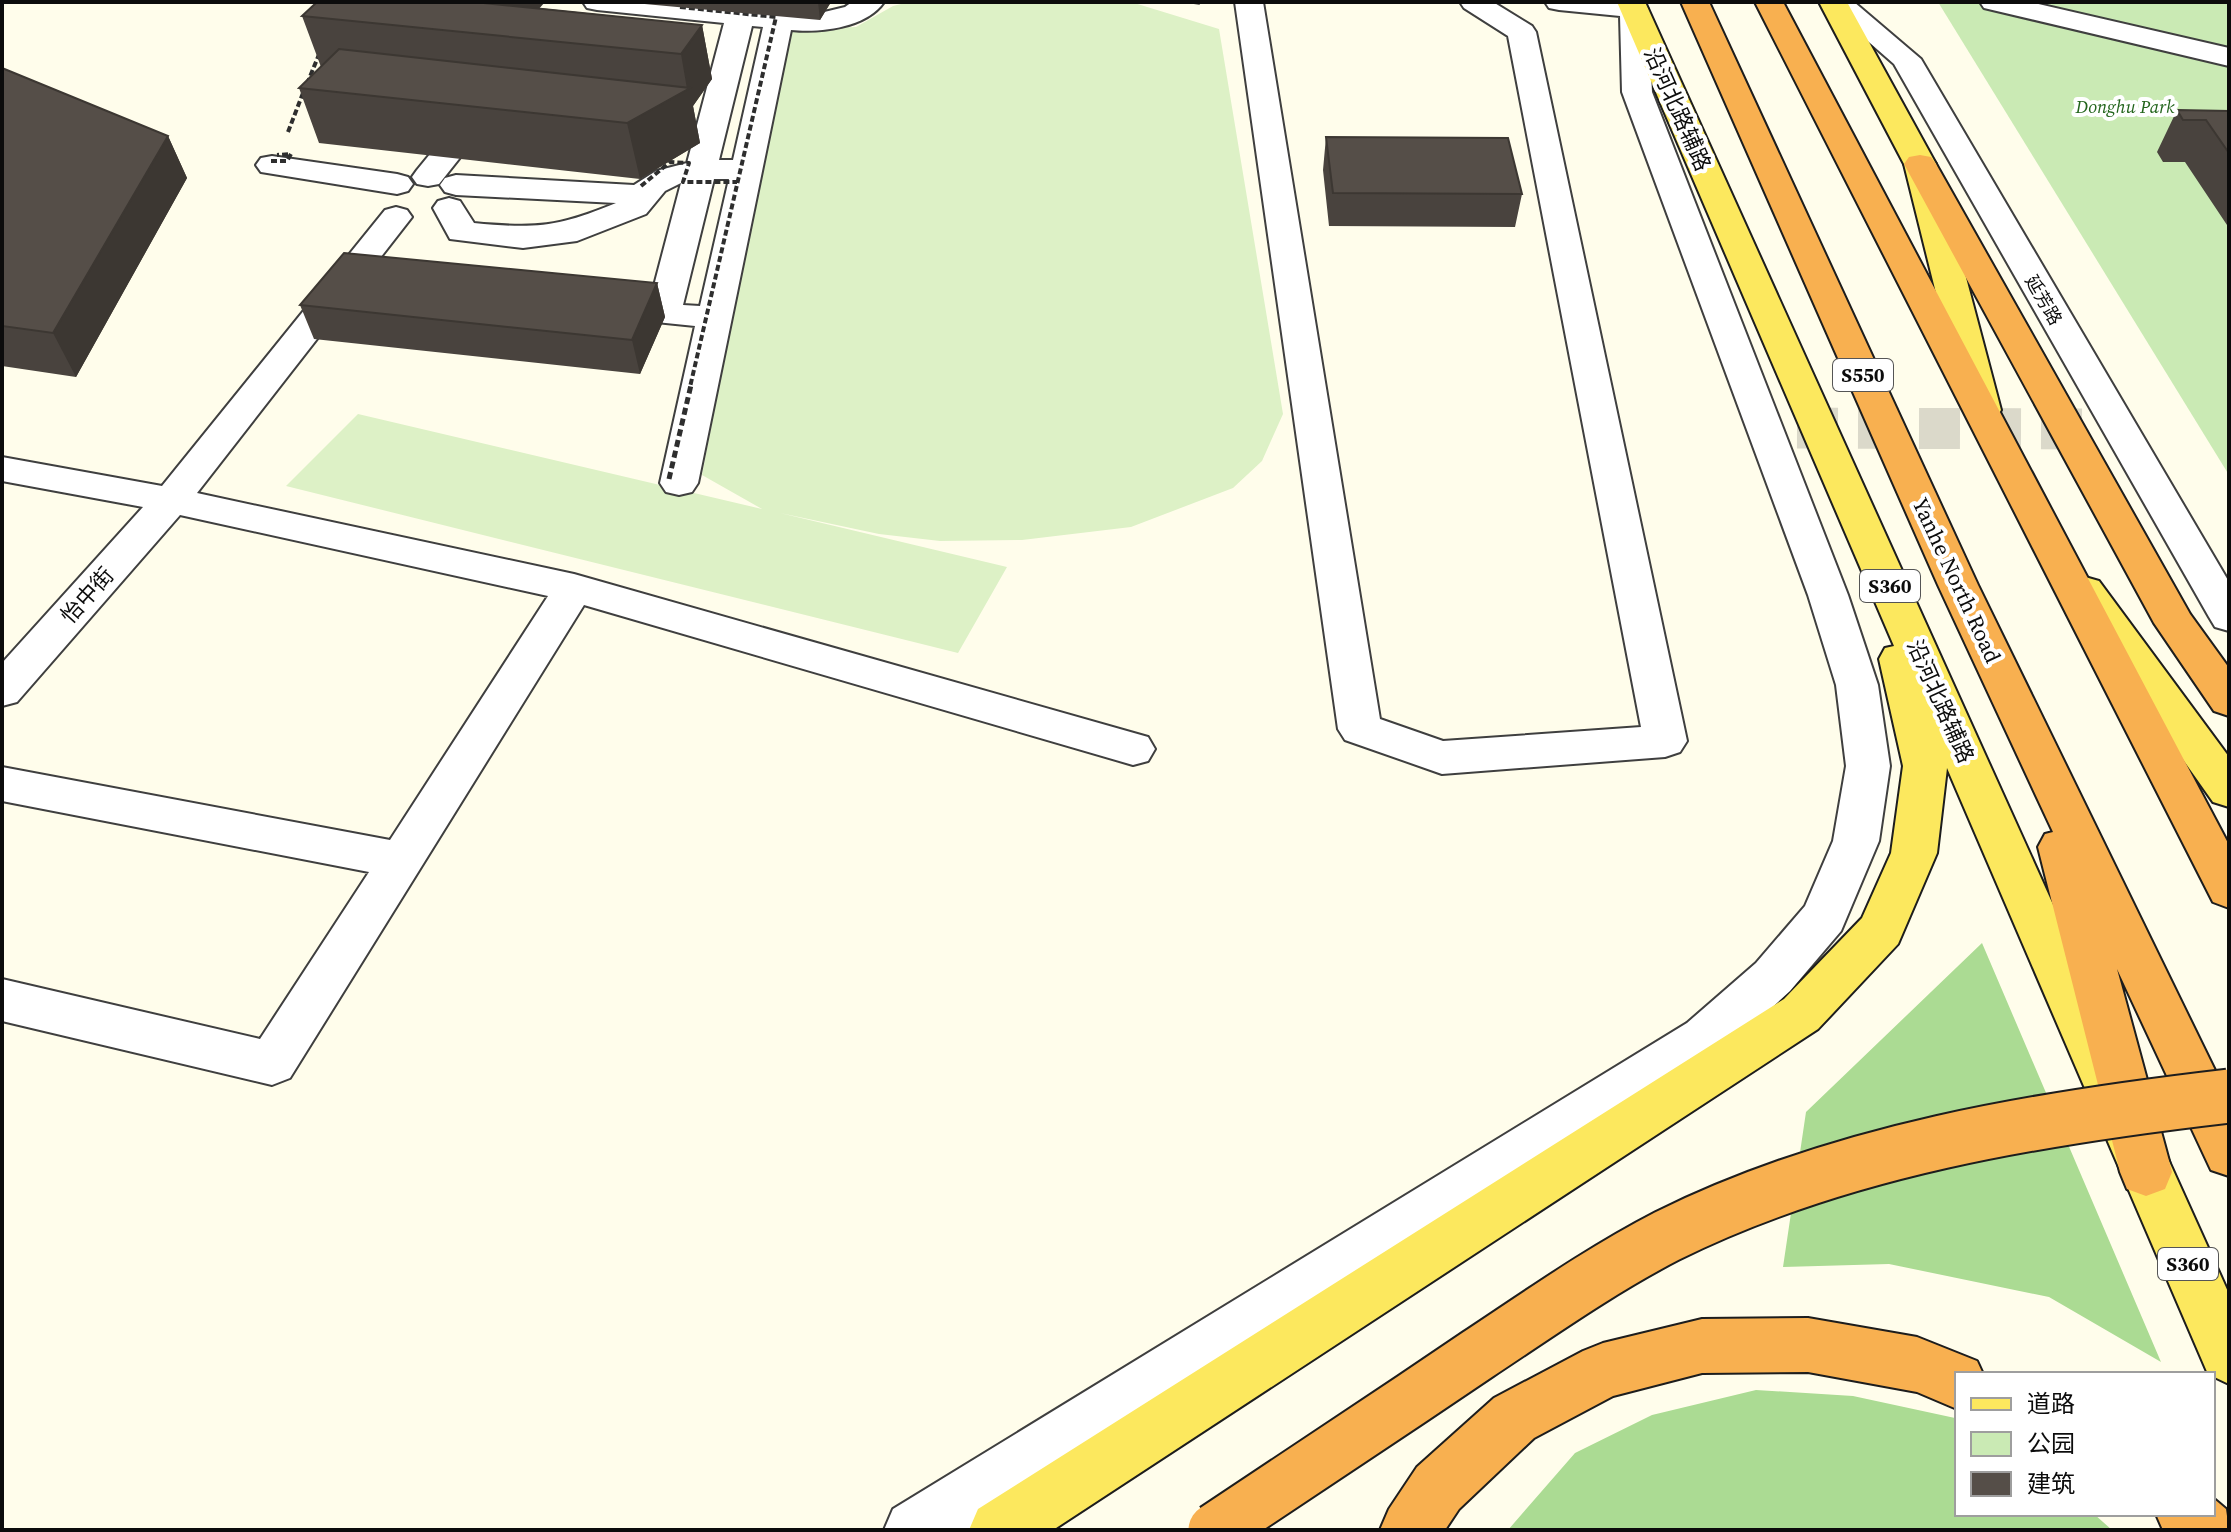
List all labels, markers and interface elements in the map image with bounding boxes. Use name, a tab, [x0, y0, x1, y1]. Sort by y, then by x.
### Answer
street label: 沿河北路辅路	[1637, 43, 1719, 175]
park label: Donghu Park	[2075, 94, 2175, 119]
street label: 延芳路	[2020, 270, 2068, 330]
road number: S550	[1833, 359, 1893, 391]
street label: Yanhe North Road	[1906, 492, 2009, 668]
street label: 怡中街	[54, 560, 120, 630]
road number: S360	[1860, 570, 1920, 602]
street label: 沿河北路辅路	[1900, 635, 1982, 767]
road number: S360	[2158, 1248, 2218, 1280]
legend	[1955, 1372, 2215, 1516]
text: 道路	[2027, 1387, 2075, 1420]
text: 公园	[2027, 1427, 2075, 1460]
text: 建筑	[2027, 1467, 2075, 1500]

